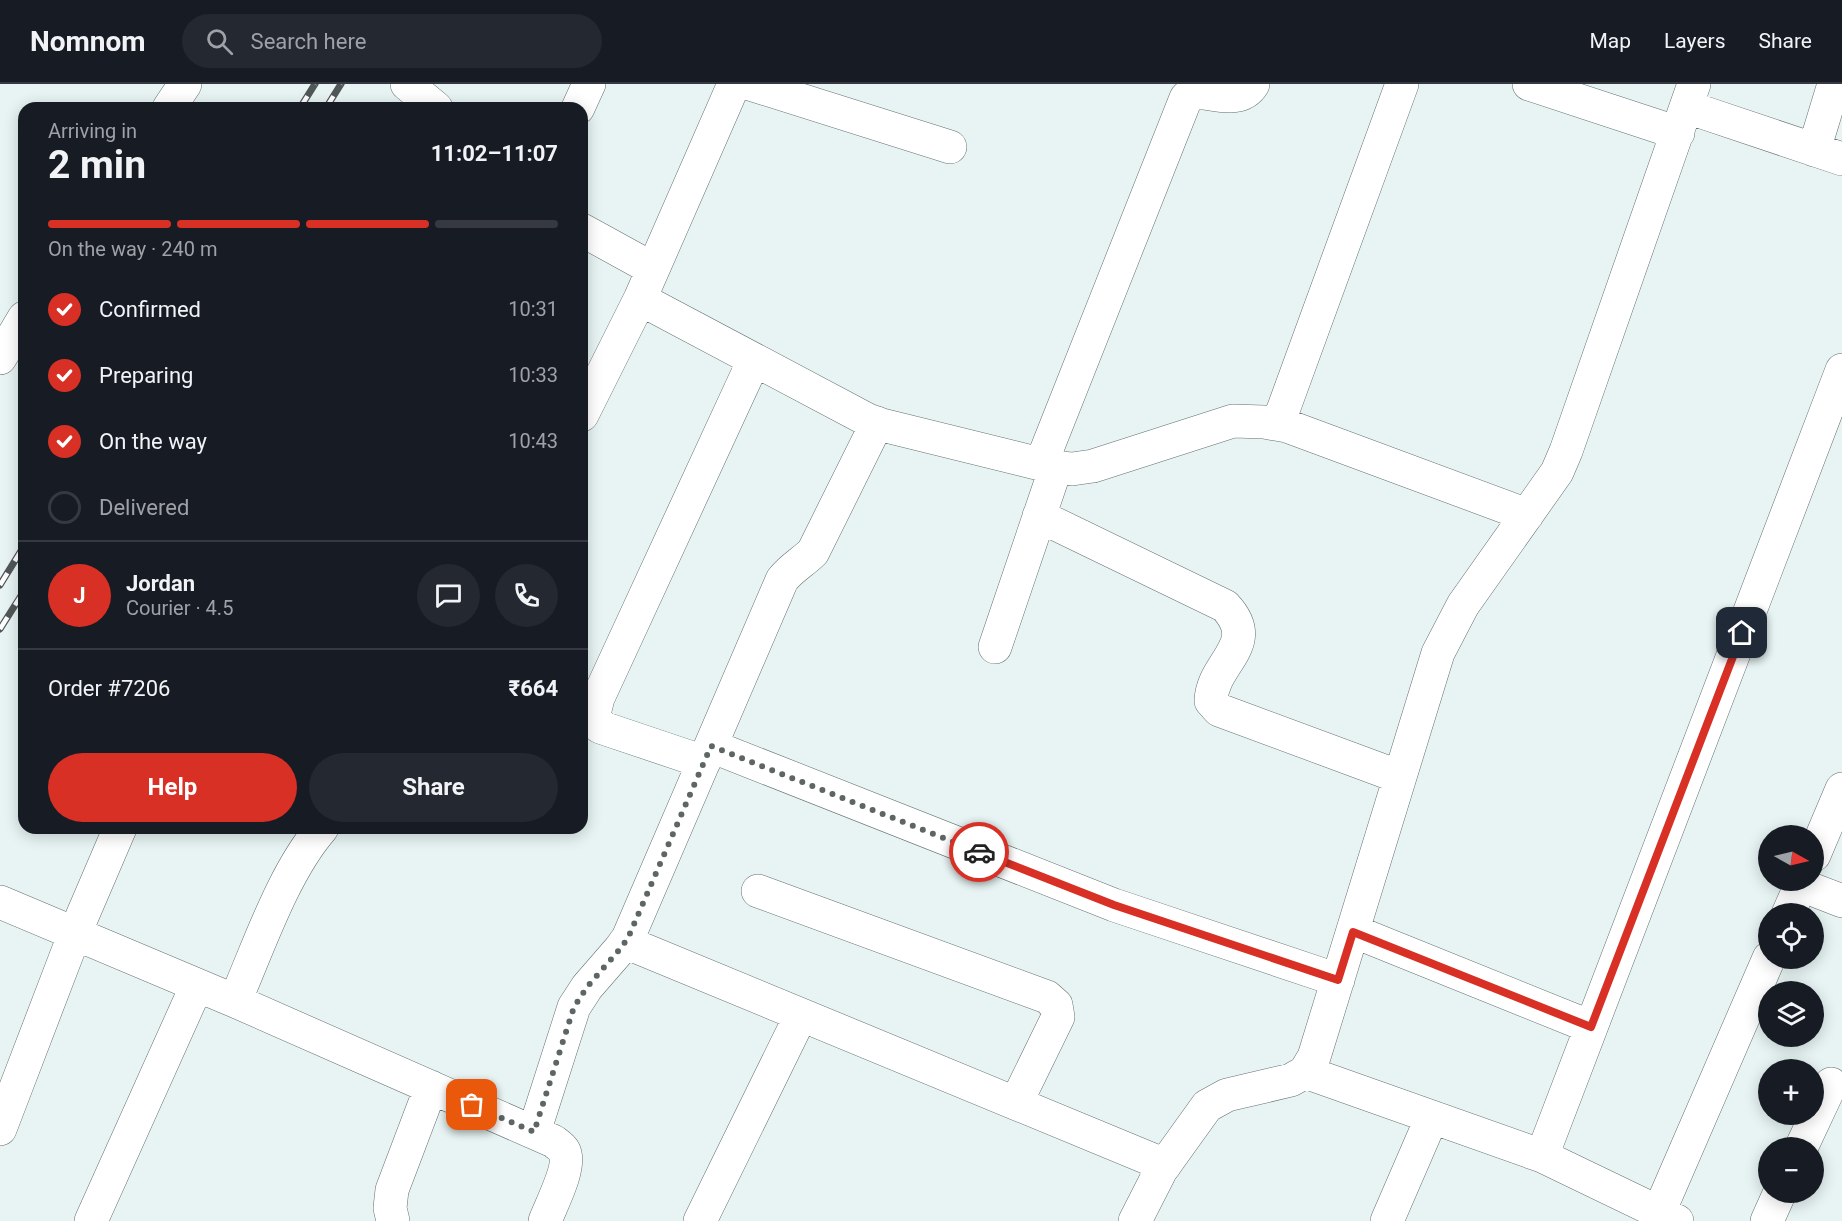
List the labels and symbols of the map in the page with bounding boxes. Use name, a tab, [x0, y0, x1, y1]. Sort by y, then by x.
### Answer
pin	[1716, 607, 1767, 658]
courier	[949, 822, 1009, 882]
north arrow	[1758, 825, 1824, 891]
pin	[446, 1079, 497, 1130]

